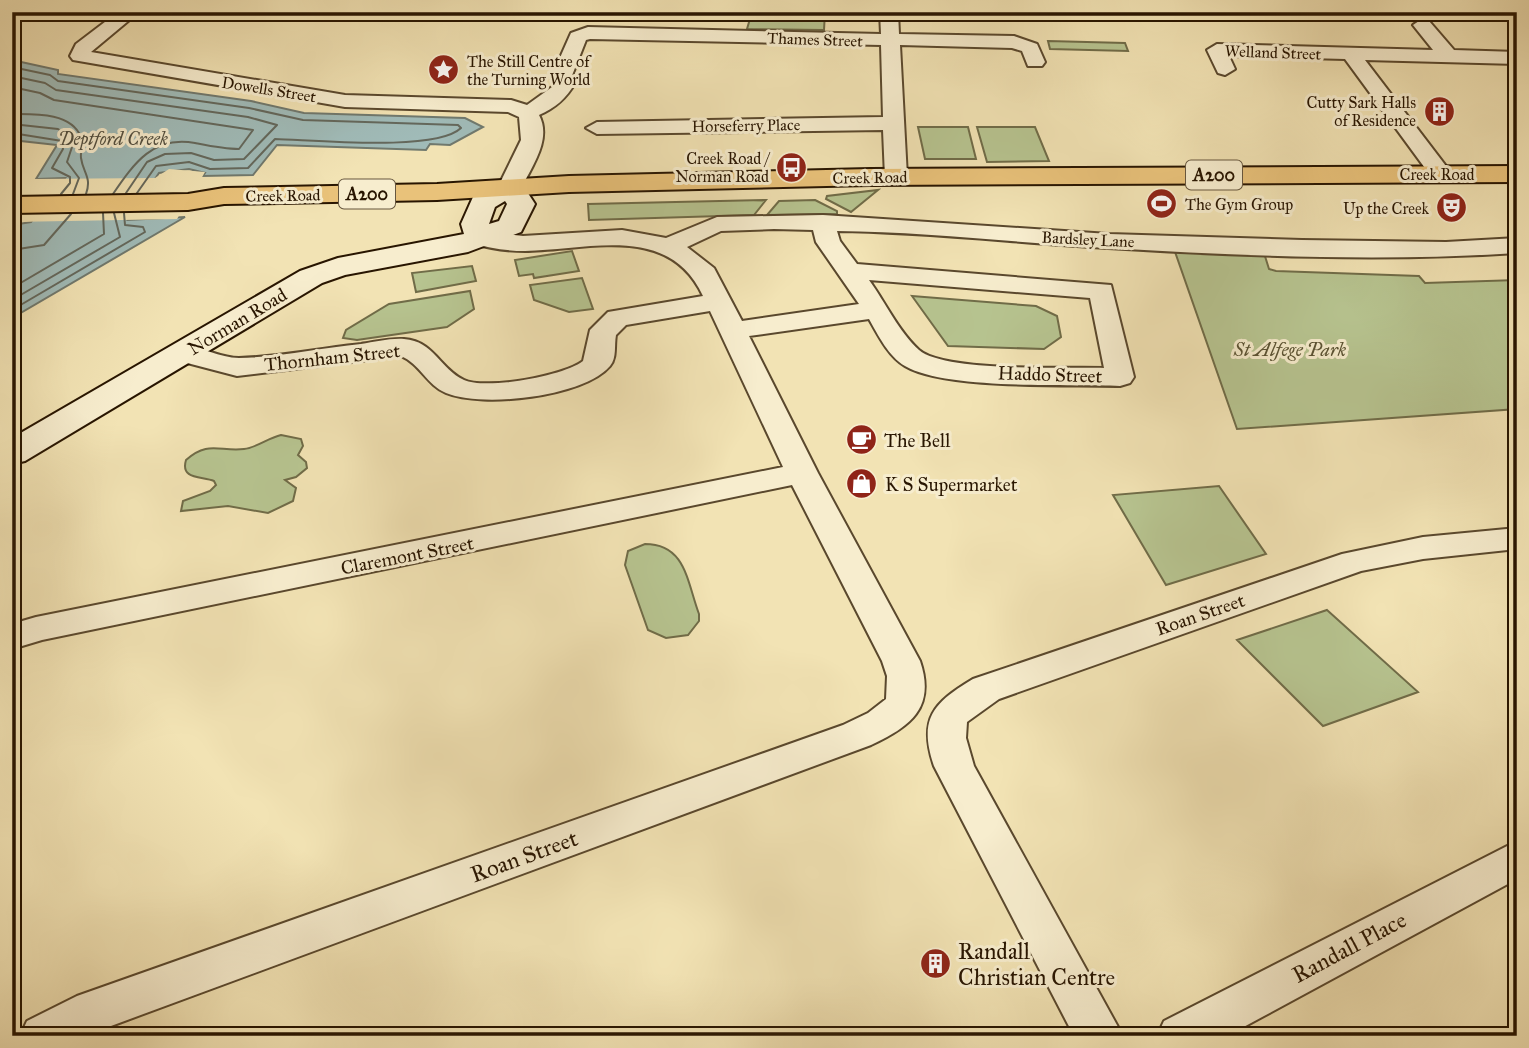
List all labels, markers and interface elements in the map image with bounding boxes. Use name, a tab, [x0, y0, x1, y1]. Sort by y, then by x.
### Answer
street label: Thames Street	[767, 28, 863, 51]
street label: Welland Street	[1224, 41, 1322, 64]
place label: The Still Centre of the Turning World	[467, 52, 592, 90]
place icon: The Still Centre of the Turning World	[427, 53, 461, 87]
street label: Dowells Street	[220, 73, 318, 106]
place label: Cutty Sark Halls of Residence	[1306, 93, 1416, 130]
building icon: Cutty Sark Halls of Residence	[1422, 94, 1456, 128]
street label: Horseferry Place	[691, 115, 801, 136]
water label: Deptford Creek	[58, 128, 168, 151]
place label: Creek Road / Norman Road	[675, 149, 771, 186]
bus stop icon: Creek Road / Norman Road	[775, 150, 809, 184]
road number: A200	[1186, 160, 1242, 190]
street label: Creek Road	[1399, 165, 1475, 184]
street label: Creek Road	[832, 167, 908, 188]
road number: A200	[339, 180, 395, 209]
street label: Creek Road	[245, 185, 321, 206]
sports icon: The Gym Group	[1145, 187, 1179, 221]
theatre icon: Up the Creek	[1435, 191, 1469, 225]
place label: The Gym Group	[1185, 195, 1293, 214]
place label: Up the Creek	[1343, 199, 1430, 218]
street label: Bardsley Lane	[1041, 228, 1135, 251]
street label: Norman Road	[184, 283, 291, 360]
park label: St Alfege Park	[1233, 338, 1347, 361]
street label: Thornham Street	[263, 339, 401, 376]
street label: Haddo Street	[997, 361, 1103, 388]
cafe icon: The Bell	[844, 423, 878, 457]
place label: The Bell	[884, 429, 951, 452]
shop icon: K S Supermarket	[845, 467, 879, 501]
place label: K S Supermarket	[885, 473, 1018, 496]
street label: Claremont Street	[339, 531, 476, 580]
street label: Roan Street	[1153, 588, 1248, 640]
street label: Roan Street	[467, 824, 581, 888]
street label: Randall Place	[1287, 905, 1411, 989]
place label: Randall Christian Centre	[958, 937, 1115, 991]
building icon: Randall Christian Centre	[918, 947, 952, 981]

